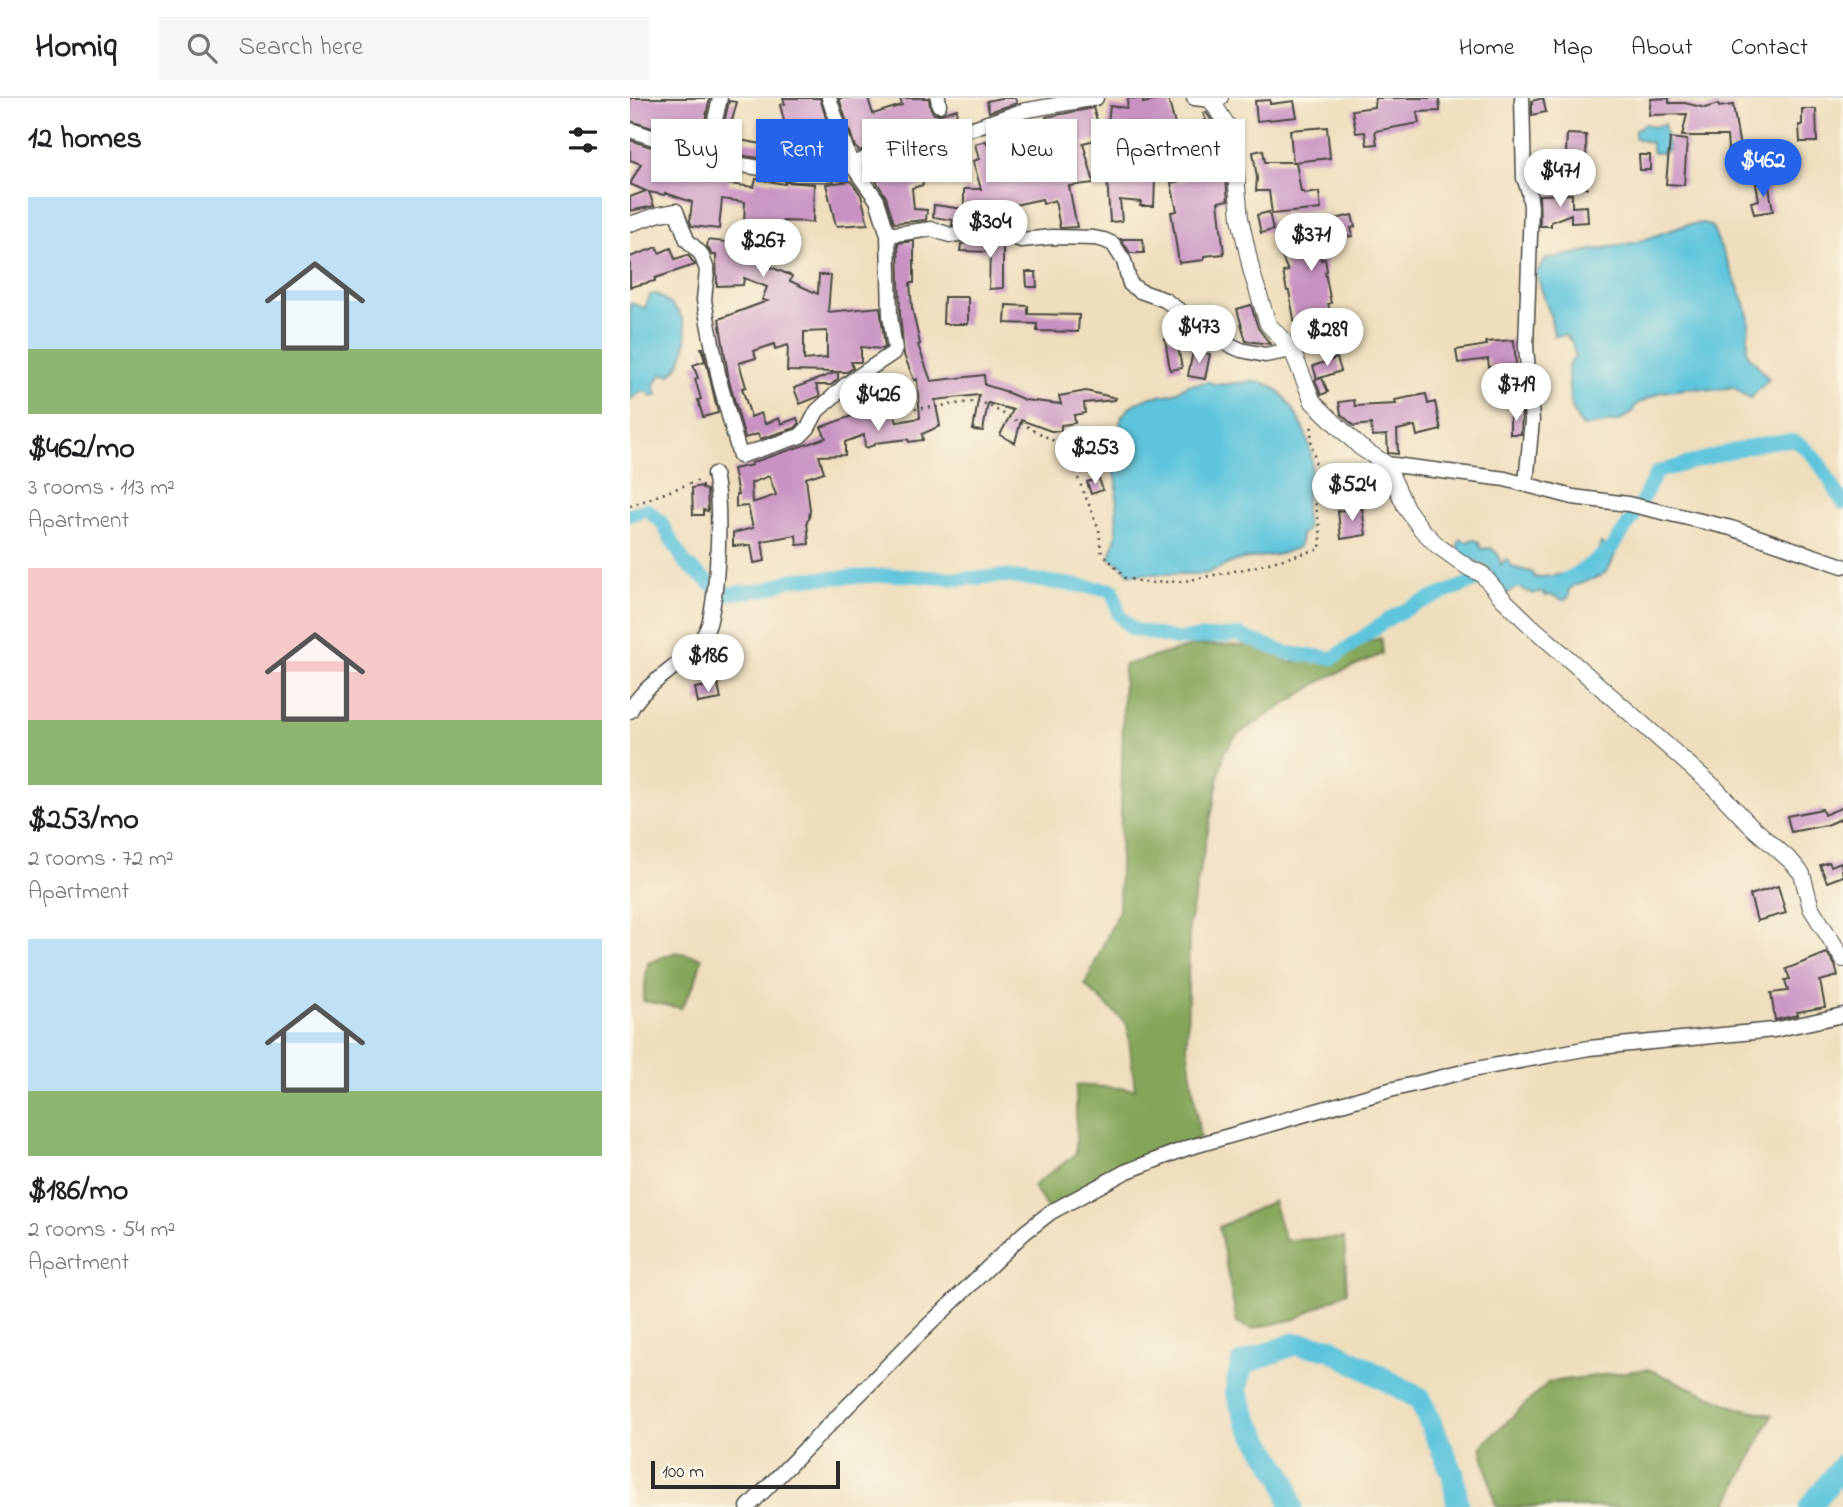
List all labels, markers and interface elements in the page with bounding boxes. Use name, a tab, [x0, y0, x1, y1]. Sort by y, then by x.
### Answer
search box	[159, 17, 649, 80]
text: Homiq	[35, 24, 117, 72]
icon: search	[183, 29, 221, 67]
text: Search here	[239, 29, 363, 67]
text: Home	[1459, 31, 1515, 66]
text: Map	[1553, 31, 1593, 66]
text: About	[1631, 31, 1693, 66]
text: Contact	[1731, 31, 1808, 66]
text: 12 homes	[28, 118, 142, 162]
chip: Buy	[651, 119, 742, 182]
chip: Rent	[756, 119, 848, 182]
chip: Filters	[862, 119, 972, 182]
chip: New	[986, 119, 1077, 182]
chip: Apartment	[1091, 119, 1245, 182]
icon: filters	[564, 121, 602, 159]
pin: $462	[1722, 140, 1804, 199]
text: $462	[1741, 145, 1785, 178]
pin: $471	[1519, 150, 1601, 209]
text: $471	[1540, 155, 1580, 188]
pin: $304	[949, 200, 1031, 260]
text: $304	[969, 206, 1011, 239]
pin: $371	[1270, 214, 1352, 273]
text: $371	[1291, 219, 1331, 252]
pin: $267	[722, 220, 804, 279]
text: $267	[741, 225, 785, 258]
icon: home	[252, 243, 378, 369]
pin: $473	[1158, 306, 1240, 365]
pin: $289	[1286, 308, 1368, 368]
text: $473	[1178, 311, 1220, 344]
text: $289	[1307, 314, 1347, 347]
pin: $719	[1475, 364, 1557, 423]
text: $719	[1497, 369, 1535, 402]
pin: $426	[837, 374, 919, 433]
text: $426	[856, 379, 900, 412]
pin: $253	[1054, 426, 1136, 486]
text: $462/mo	[28, 428, 135, 472]
text: $253	[1071, 432, 1119, 465]
pin: $524	[1311, 464, 1393, 523]
text: $524	[1328, 469, 1376, 502]
text: 3 rooms · 113 m²	[28, 472, 175, 505]
text: Apartment	[28, 505, 129, 538]
icon: home	[252, 614, 378, 740]
pin: $186	[667, 634, 749, 694]
text: $186	[688, 640, 728, 673]
text: $253/mo	[28, 799, 139, 843]
text: 2 rooms · 72 m²	[28, 843, 174, 876]
text: Apartment	[28, 876, 129, 909]
icon: home	[252, 985, 378, 1111]
text: $186/mo	[28, 1170, 128, 1214]
text: 2 rooms · 54 m²	[28, 1214, 175, 1247]
text: Apartment	[28, 1247, 129, 1280]
scale bar	[651, 1458, 840, 1490]
text: 100 m	[662, 1459, 704, 1486]

